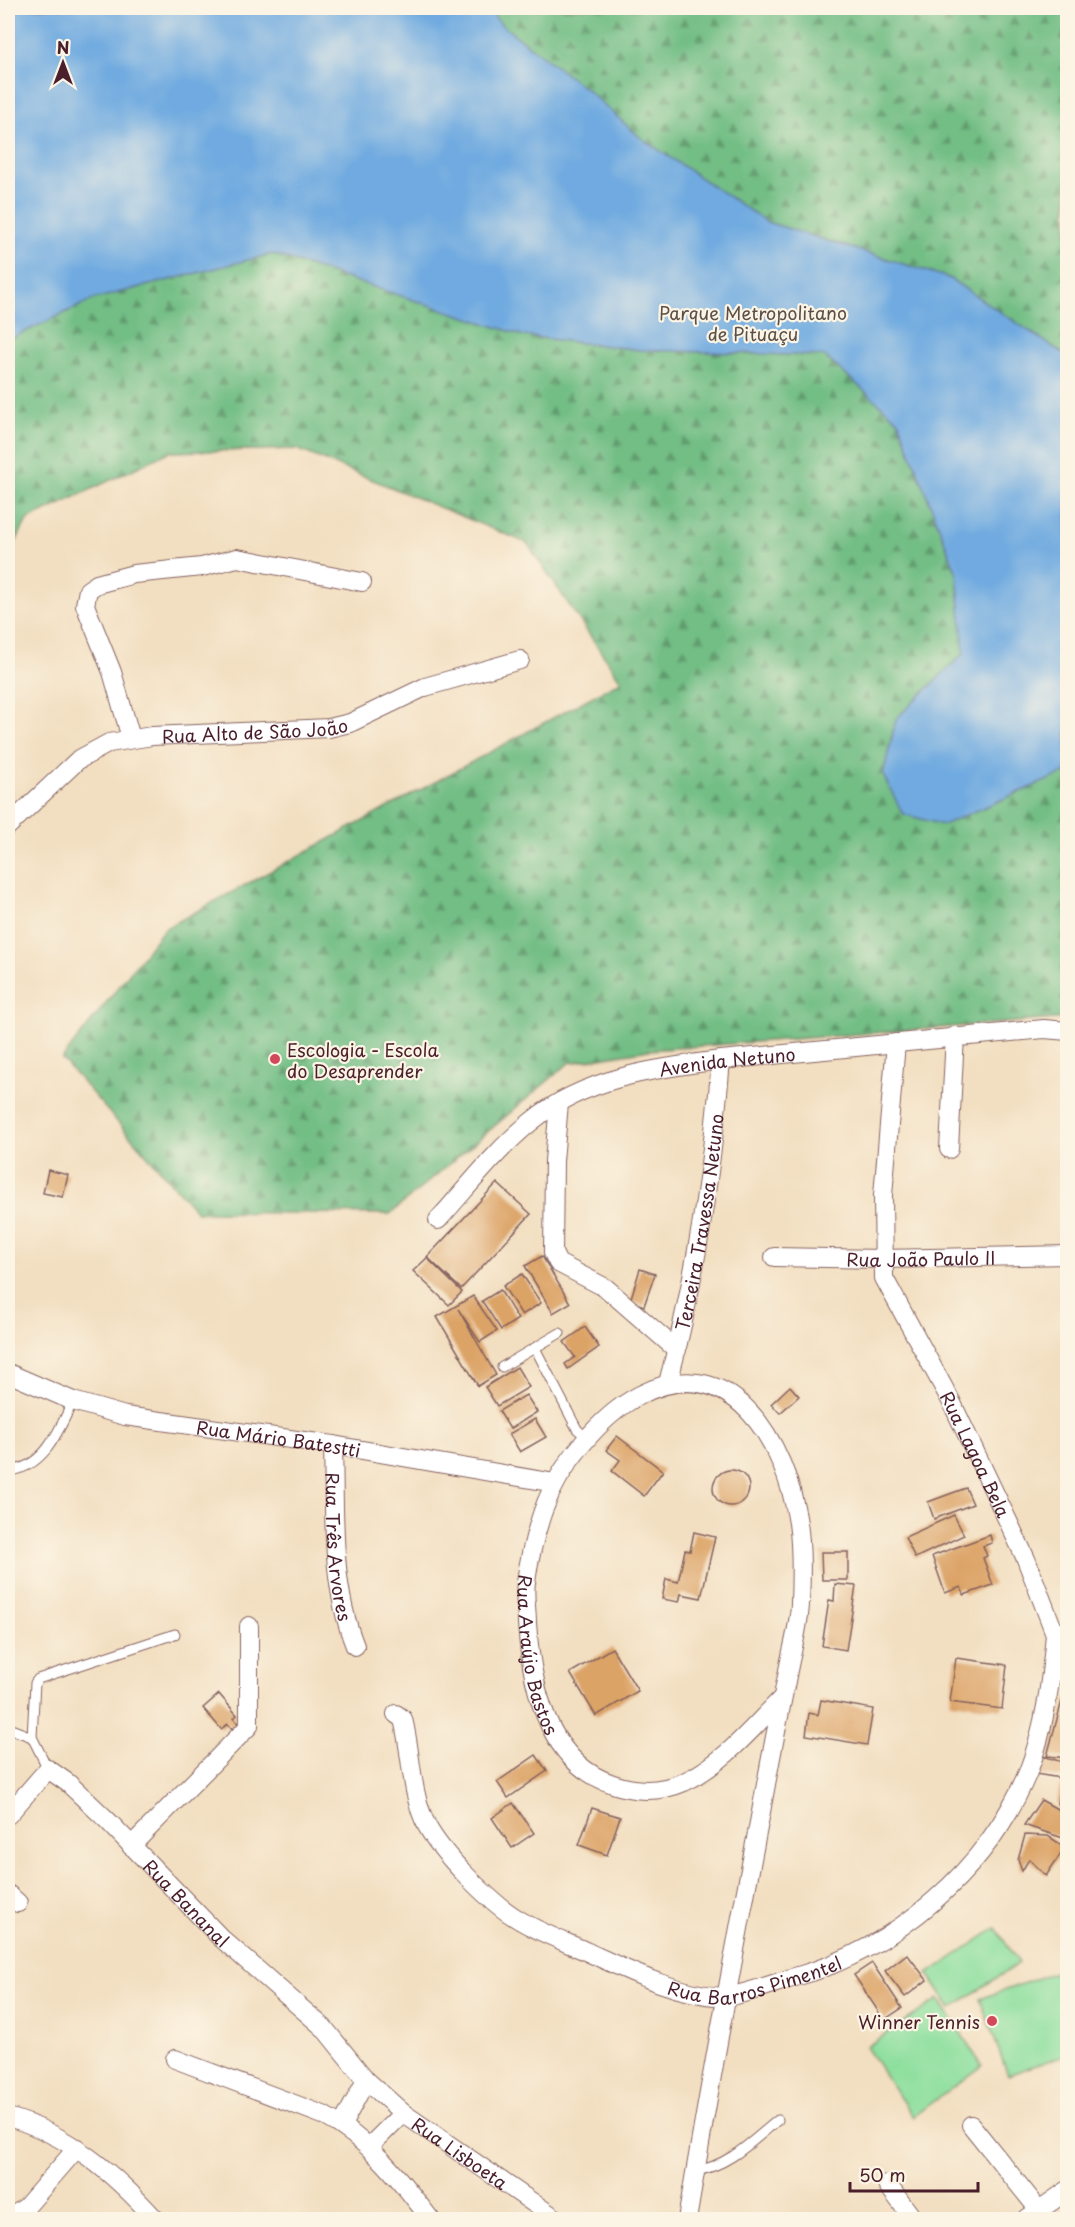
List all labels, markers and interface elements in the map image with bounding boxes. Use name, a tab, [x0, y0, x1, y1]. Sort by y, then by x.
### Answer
north arrow	[33, 33, 93, 93]
text: N	[57, 35, 69, 59]
park label: Parque Metropolitano de Pituaçu	[659, 299, 847, 347]
street label: Rua Alto de São João	[161, 711, 350, 749]
place label: Escologia - Escola do Desaprender	[287, 1036, 440, 1084]
street label: Avenida Netuno	[657, 1039, 796, 1082]
marker: Escologia - Escola do Desaprender	[268, 1052, 282, 1066]
street label: Terceira Travessa Netuno	[668, 1112, 729, 1333]
street label: Rua João Paulo II	[846, 1243, 996, 1273]
street label: Rua Lagoa Bela	[934, 1386, 1018, 1522]
street label: Rua Mário Batestti	[195, 1413, 363, 1463]
street label: Rua Três Arvores	[320, 1472, 360, 1624]
street label: Rua Araújo Bastos	[512, 1573, 566, 1739]
street label: Rua Bananal	[138, 1853, 235, 1953]
street label: Rua Barros Pimentel	[665, 1948, 845, 2011]
place label: Winner Tennis	[858, 2008, 980, 2035]
marker: Winner Tennis	[985, 2014, 999, 2028]
street label: Rua Lisboeta	[407, 2110, 514, 2196]
scale bar	[850, 2155, 978, 2193]
text: 50 m	[859, 2161, 906, 2188]

